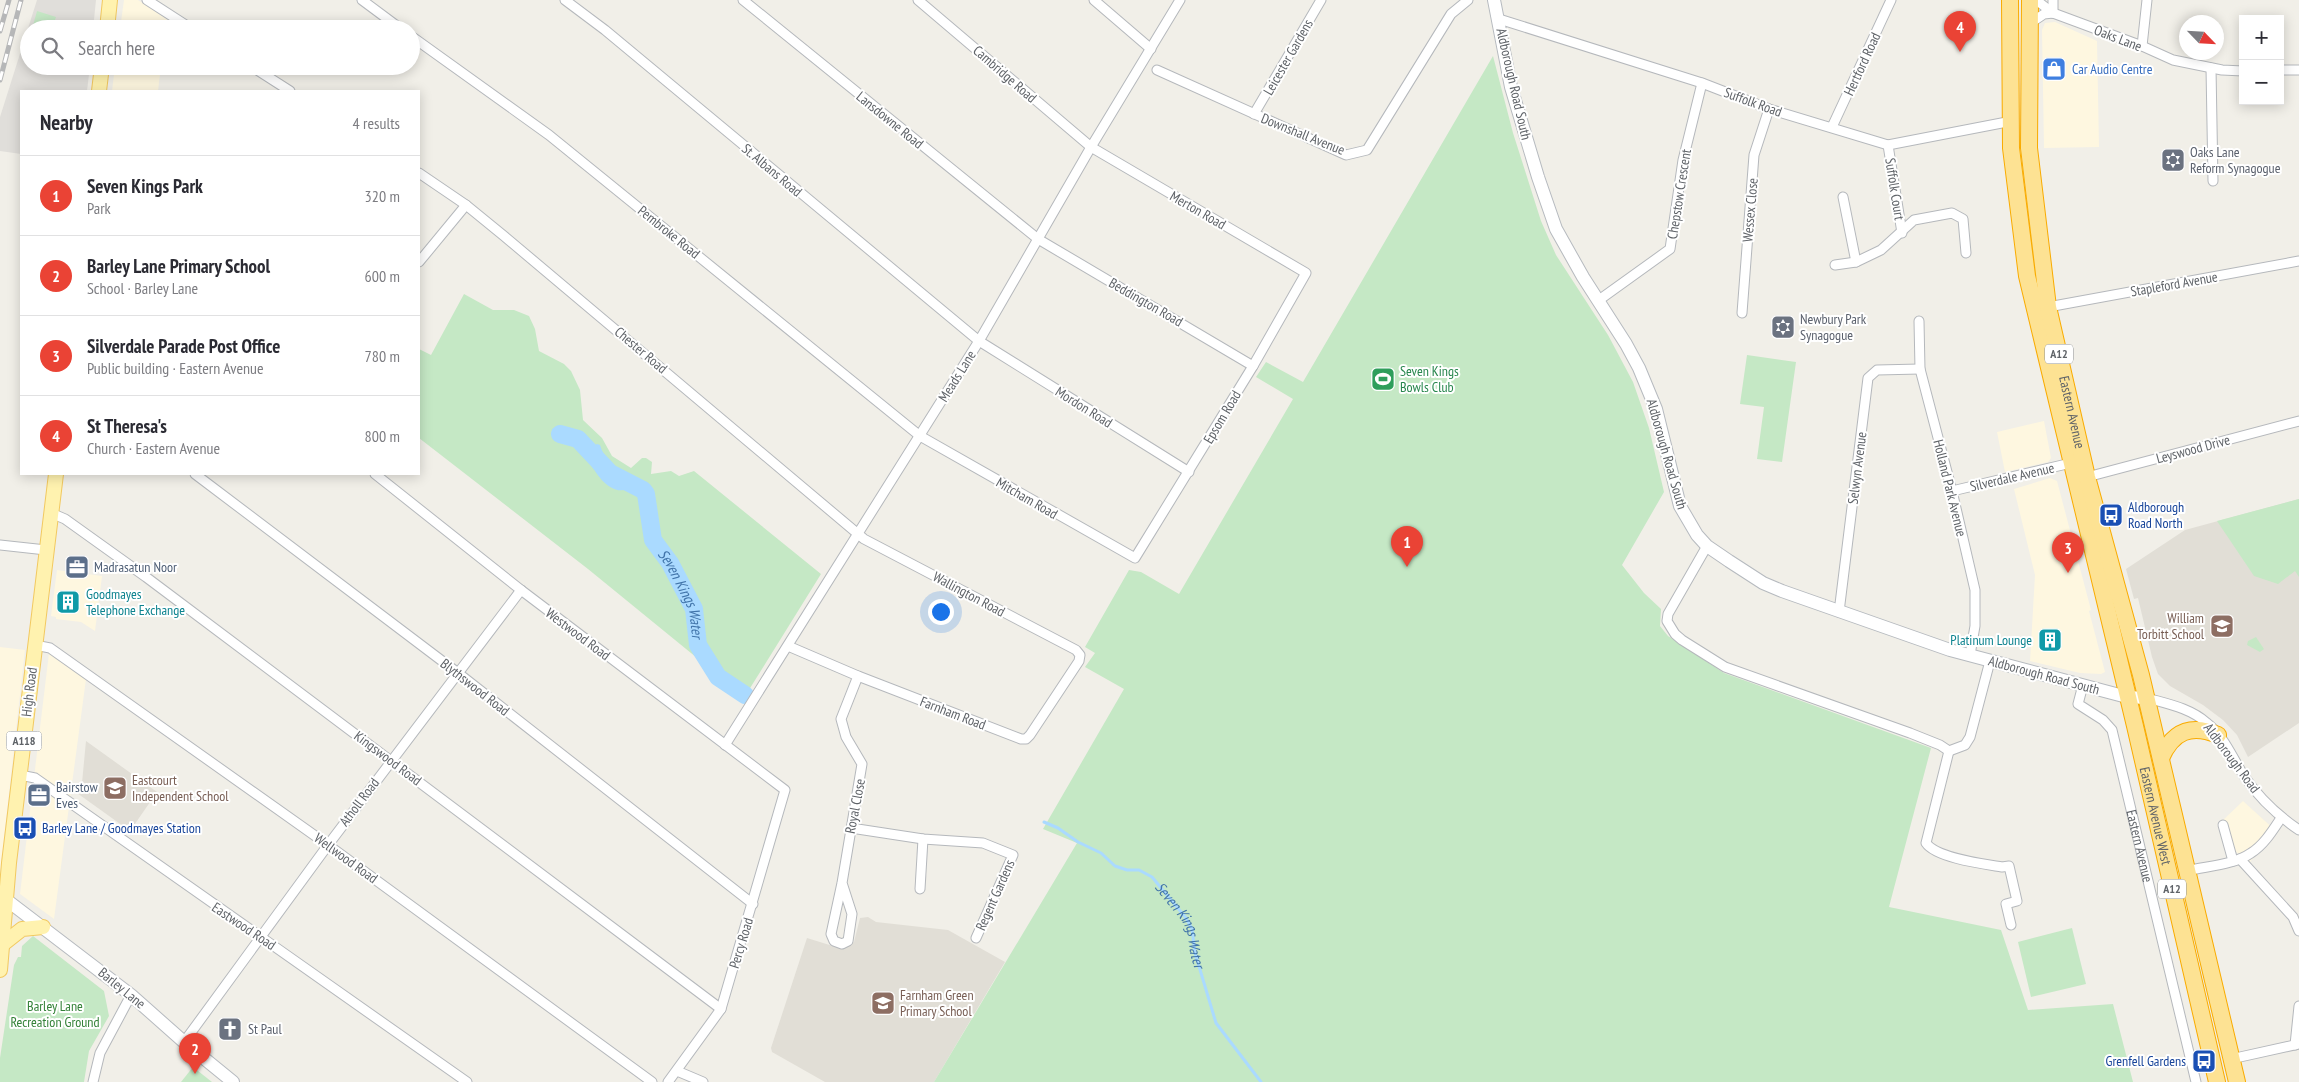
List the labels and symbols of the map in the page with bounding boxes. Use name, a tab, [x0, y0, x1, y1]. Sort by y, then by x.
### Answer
pin: 4	[1944, 11, 1976, 52]
north arrow	[2179, 15, 2224, 60]
street label: Leicester Gardens	[1259, 16, 1317, 98]
street label: Oaks Lane	[2092, 21, 2145, 55]
street label: Aldborough Road South	[1492, 26, 1536, 142]
street label: Hertford Road	[1840, 30, 1884, 98]
street label: Cambridge Road	[969, 41, 1041, 107]
shop icon: Car Audio Centre	[2041, 56, 2067, 82]
place label: Car Audio Centre	[2072, 60, 2153, 78]
street label: Suffolk Road	[1722, 83, 1784, 121]
street label: Lansdowne Road	[853, 87, 927, 153]
street label: Downshall Avenue	[1259, 109, 1348, 159]
street label: St. Albans Road	[738, 140, 806, 200]
place label: Oaks Lane Reform Synagogue	[2190, 143, 2281, 177]
synagogue icon: Oaks Lane Reform Synagogue	[2160, 147, 2186, 173]
street label: Chepstow Crescent	[1663, 148, 1695, 240]
street label: Suffolk Court	[1881, 157, 1909, 222]
street label: Wessex Close	[1738, 177, 1762, 243]
street label: Merton Road	[1167, 187, 1229, 233]
street label: Pembroke Road	[634, 201, 704, 263]
street label: Stapleford Avenue	[2129, 267, 2219, 301]
street label: Beddington Road	[1106, 274, 1186, 330]
place label: Newbury Park Synagogue	[1800, 310, 1867, 344]
synagogue icon: Newbury Park Synagogue	[1770, 314, 1796, 340]
street label: Chester Road	[611, 323, 671, 377]
road number: A12	[2045, 344, 2073, 364]
street label: Meads Lane	[934, 347, 980, 405]
place label: Seven Kings Bowls Club	[1400, 362, 1459, 396]
sports icon: Seven Kings Bowls Club	[1370, 366, 1396, 392]
street label: Eastern Avenue	[2055, 374, 2089, 450]
street label: Mordon Road	[1052, 382, 1116, 432]
street label: Epsom Road	[1199, 387, 1245, 447]
street label: Aldborough Road South	[1643, 397, 1691, 511]
street label: Leyswood Drive	[2154, 430, 2232, 467]
street label: Selwyn Avenue	[1844, 431, 1870, 505]
street label: Holland Park Avenue	[1929, 438, 1971, 539]
street label: Silverdale Avenue	[1968, 459, 2056, 495]
street label: Mitcham Road	[993, 473, 1061, 523]
place label: Aldborough Road North	[2128, 498, 2184, 532]
bus stop icon: Aldborough Road North	[2098, 502, 2124, 528]
pin: 1	[1391, 526, 1423, 567]
pin: 3	[2052, 532, 2084, 573]
water label: Seven Kings Water	[654, 545, 707, 641]
office icon: Madrasatun Noor	[64, 554, 90, 580]
place label: Madrasatun Noor	[94, 558, 177, 576]
street label: Wallington Road	[930, 567, 1008, 621]
place label: Goodmayes Telephone Exchange	[86, 585, 185, 619]
building icon: Goodmayes Telephone Exchange	[55, 589, 81, 615]
your location	[928, 599, 954, 625]
street label: Westwood Road	[542, 604, 614, 664]
place label: William Torbitt School	[2137, 609, 2205, 643]
school or university icon: William Torbitt School	[2209, 613, 2235, 639]
building icon: Platinum Lounge	[2037, 627, 2063, 653]
place label: Platinum Lounge	[1950, 631, 2032, 649]
street label: Aldborough Road South	[1987, 652, 2101, 698]
street label: Blythswood Road	[437, 654, 513, 720]
street label: High Road	[17, 666, 41, 718]
street label: Farnham Road	[918, 692, 988, 734]
street label: Aldborough Road	[2200, 719, 2264, 797]
street label: Kingswood Road	[351, 727, 425, 789]
road number: A118	[6, 731, 42, 750]
street label: Eastern Avenue West	[2137, 765, 2175, 867]
place label: Eastcourt Independent School	[132, 771, 229, 805]
street label: Atholl Road	[335, 774, 383, 830]
school or university icon: Eastcourt Independent School	[102, 775, 128, 801]
street label: Royal Close	[841, 777, 869, 835]
place label: Bairstow Eves	[56, 778, 98, 812]
office icon: Bairstow Eves	[26, 782, 52, 808]
street label: Eastern Avenue	[2122, 809, 2156, 885]
bus stop icon: Barley Lane / Goodmayes Station	[12, 815, 38, 841]
place label: Barley Lane / Goodmayes Station	[42, 819, 201, 837]
street label: Wellwood Road	[311, 829, 381, 887]
street label: Regent Gardens	[971, 857, 1019, 933]
water label: Seven Kings Water	[1151, 878, 1210, 972]
road number: A12	[2158, 880, 2186, 899]
street label: Eastwood Road	[209, 898, 279, 954]
street label: Percy Road	[725, 915, 757, 971]
street label: Barley Lane	[95, 963, 150, 1013]
place label: Farnham Green Primary School	[900, 986, 974, 1020]
school or university icon: Farnham Green Primary School	[870, 990, 896, 1016]
park label: Barley Lane Recreation Ground	[10, 997, 100, 1031]
church icon: St Paul	[217, 1016, 243, 1042]
place label: St Paul	[248, 1020, 282, 1038]
pin: 2	[179, 1033, 211, 1074]
bus stop icon: Grenfell Gardens	[2191, 1048, 2217, 1074]
place label: Grenfell Gardens	[2106, 1052, 2186, 1070]

